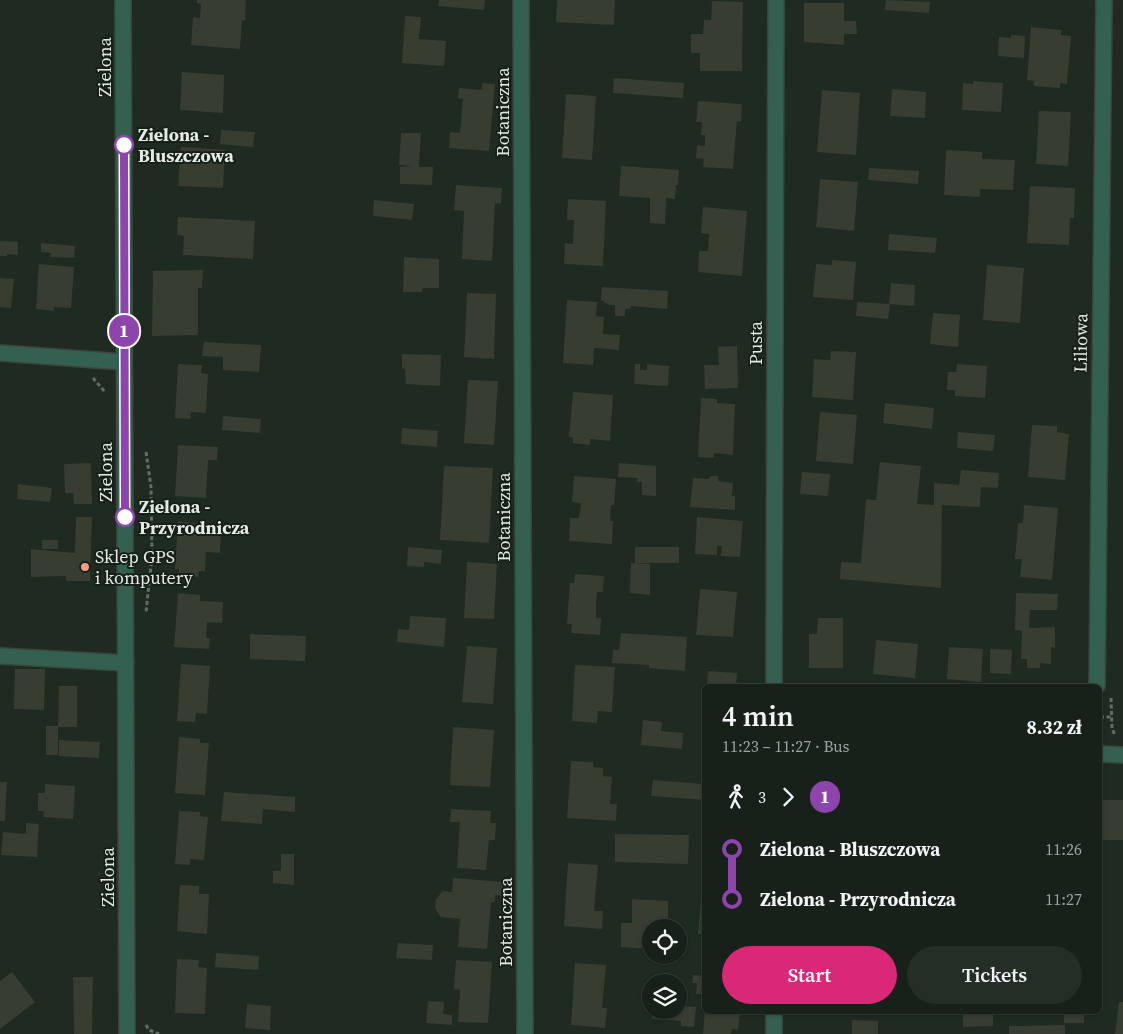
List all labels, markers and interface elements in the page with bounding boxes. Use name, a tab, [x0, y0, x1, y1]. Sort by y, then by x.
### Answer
street label: Zielona	[92, 36, 117, 97]
street label: Botaniczna	[490, 67, 515, 157]
place label: Zielona - Bluszczowa	[138, 122, 234, 168]
marker: Zielona - Bluszczowa	[114, 135, 134, 155]
street label: Liliowa	[1067, 312, 1094, 373]
line badge: 1	[108, 315, 140, 347]
text: 1	[119, 318, 129, 343]
street label: Pusta	[743, 320, 768, 365]
street label: Zielona	[93, 441, 118, 502]
street label: Botaniczna	[491, 472, 516, 562]
place label: Zielona - Przyrodnicza	[139, 494, 250, 540]
marker: Zielona - Przyrodnicza	[115, 507, 135, 527]
place label: Sklep GPS i komputery	[95, 544, 194, 590]
marker: Sklep GPS i komputery	[79, 561, 91, 573]
text: 4 min	[722, 697, 794, 735]
text: 8.32 zł	[1026, 714, 1082, 740]
text: 11:23 – 11:27 · Bus	[722, 735, 850, 757]
icon: walk	[722, 783, 750, 811]
icon: forward	[774, 783, 802, 811]
text: 1	[820, 784, 830, 809]
text: 3	[758, 786, 766, 808]
text: Zielona - Bluszczowa	[760, 836, 940, 862]
text: 11:26	[1045, 838, 1082, 860]
street label: Zielona	[95, 846, 120, 907]
street label: Botaniczna	[493, 877, 518, 967]
text: Zielona - Przyrodnicza	[760, 886, 956, 912]
text: 11:27	[1045, 888, 1082, 910]
map controls	[642, 919, 687, 1019]
button: locate	[642, 919, 687, 964]
button: Start	[722, 946, 897, 1004]
button: Tickets	[907, 946, 1082, 1004]
button: layers	[642, 974, 687, 1019]

